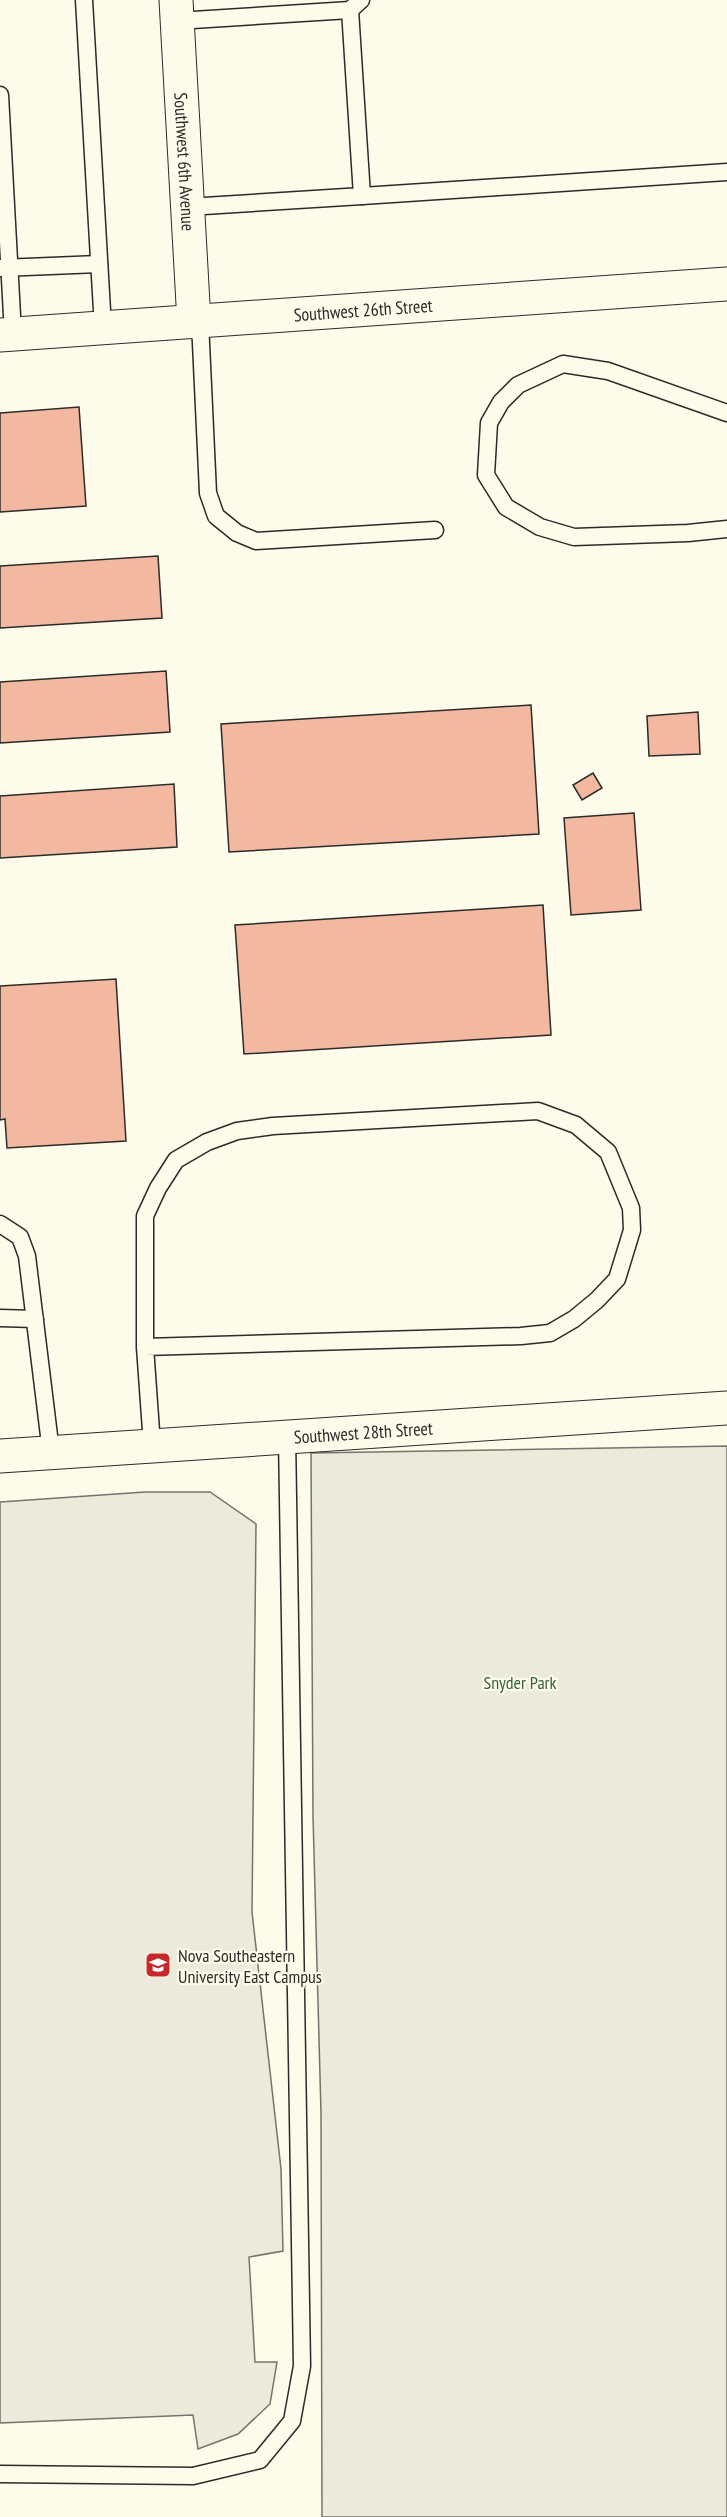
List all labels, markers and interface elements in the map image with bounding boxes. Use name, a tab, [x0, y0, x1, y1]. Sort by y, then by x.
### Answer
street label: Southwest 6th Avenue	[170, 92, 200, 232]
street label: Southwest 26th Street	[293, 293, 433, 326]
street label: Southwest 28th Street	[293, 1416, 433, 1448]
park label: Snyder Park	[483, 1671, 557, 1694]
place label: Nova Southeastern University East Campus	[178, 1944, 322, 1988]
school or university icon: Nova Southeastern University East Campus	[143, 1950, 173, 1980]

